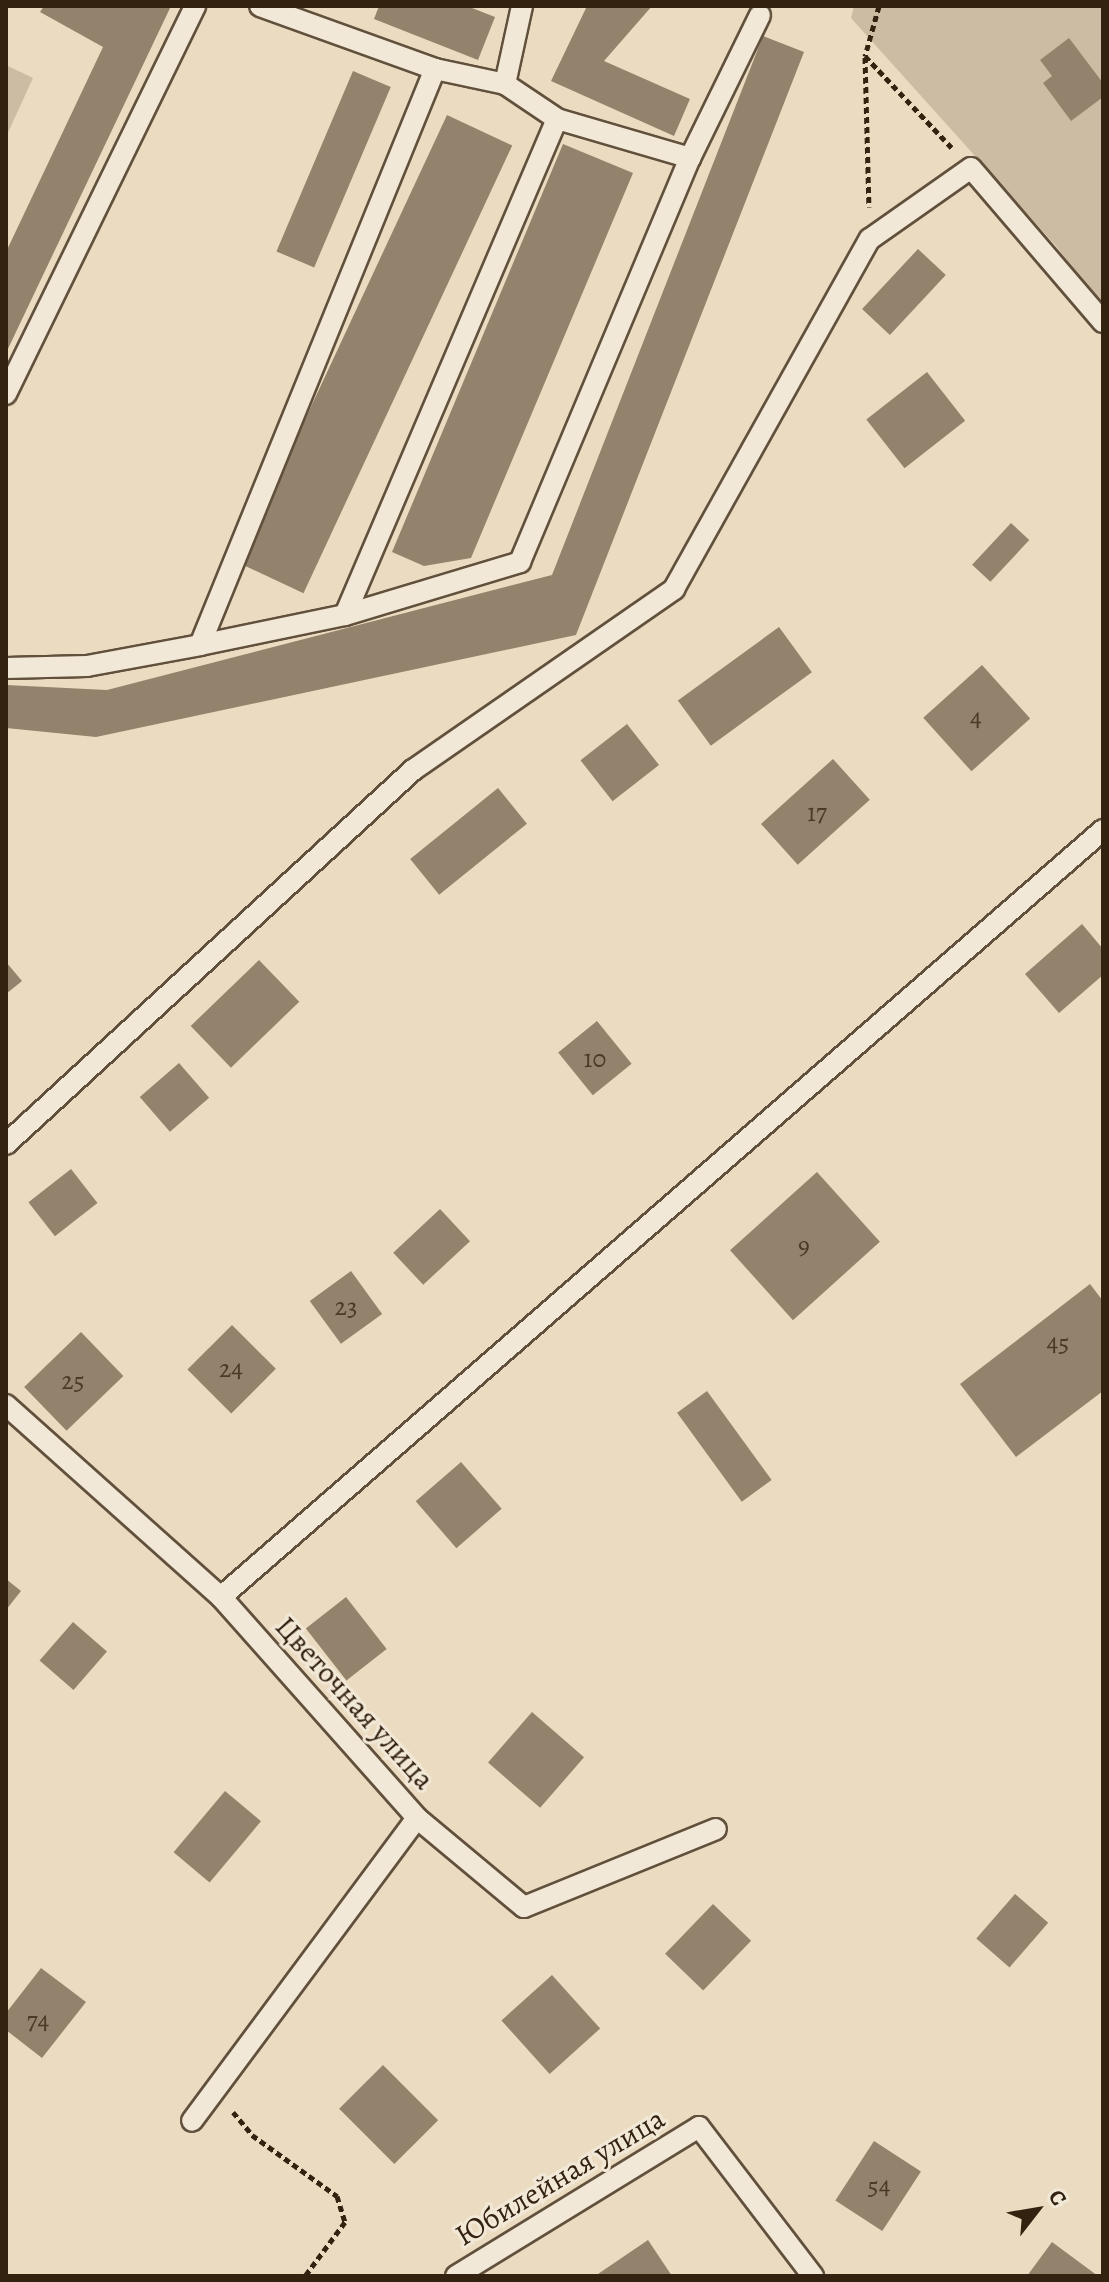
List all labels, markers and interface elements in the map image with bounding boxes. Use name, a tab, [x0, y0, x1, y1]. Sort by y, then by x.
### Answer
house number: 4	[970, 702, 982, 734]
house number: 17	[807, 797, 827, 829]
house number: 10	[584, 1043, 606, 1075]
house number: 9	[798, 1230, 810, 1262]
house number: 23	[334, 1291, 358, 1323]
house number: 45	[1047, 1327, 1069, 1359]
house number: 24	[219, 1353, 243, 1385]
house number: 25	[61, 1365, 85, 1397]
street label: Цветочная улица	[268, 1609, 442, 1797]
house number: 74	[27, 2005, 49, 2037]
street label: Юбилейная улица	[449, 2100, 671, 2254]
house number: 54	[868, 2170, 890, 2202]
north arrow	[997, 2170, 1077, 2250]
text: С	[1041, 2184, 1074, 2211]

